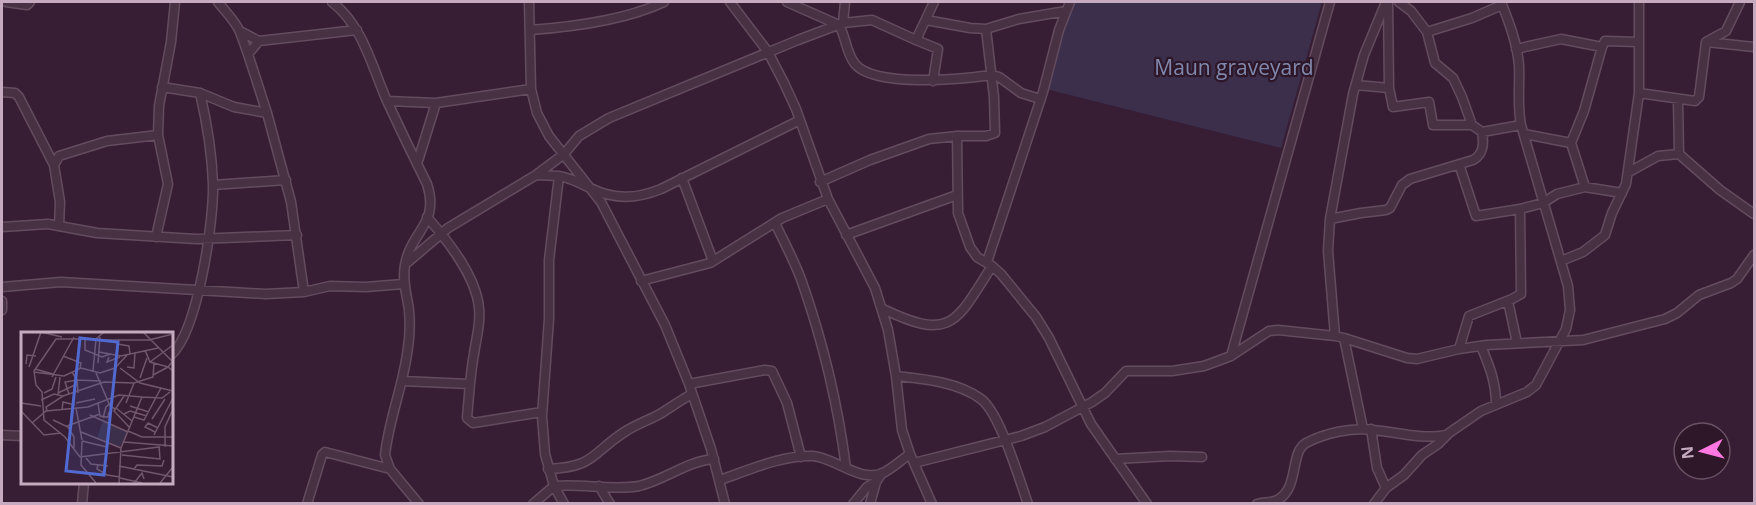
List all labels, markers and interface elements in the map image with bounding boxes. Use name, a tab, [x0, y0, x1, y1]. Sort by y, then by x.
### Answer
park label: Maun graveyard	[1154, 53, 1314, 81]
inset map	[21, 332, 172, 484]
north arrow	[1672, 421, 1732, 481]
text: N	[1675, 445, 1699, 460]

